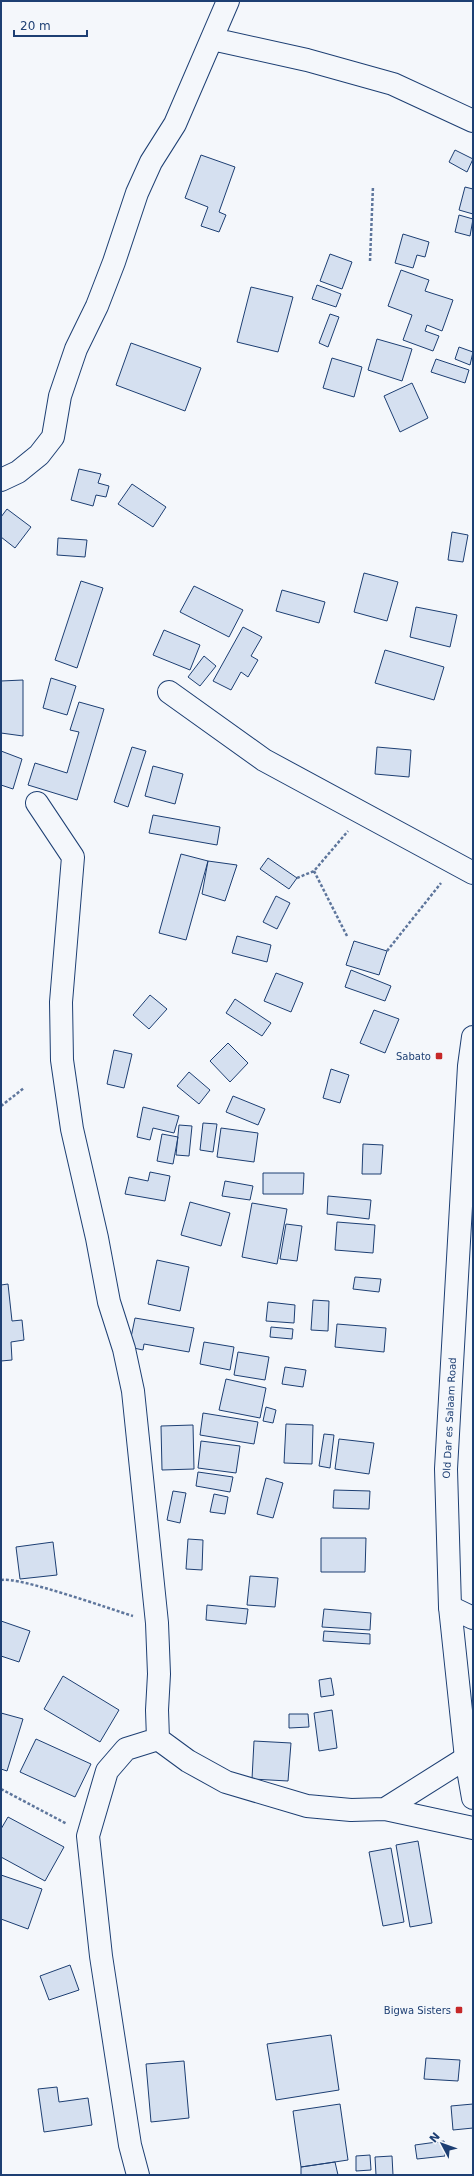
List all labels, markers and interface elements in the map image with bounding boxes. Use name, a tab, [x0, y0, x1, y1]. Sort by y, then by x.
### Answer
scale bar	[14, 12, 87, 38]
text: 20 m	[20, 19, 51, 33]
place label: Sabato	[396, 1051, 431, 1062]
marker: Sabato	[434, 1051, 444, 1061]
street label: Old Dar es Salaam Road	[441, 1357, 458, 1479]
place label: Bigwa Sisters	[384, 2005, 451, 2016]
marker: Bigwa Sisters	[454, 2005, 464, 2015]
north arrow	[422, 2124, 462, 2164]
text: N	[427, 2130, 443, 2146]

